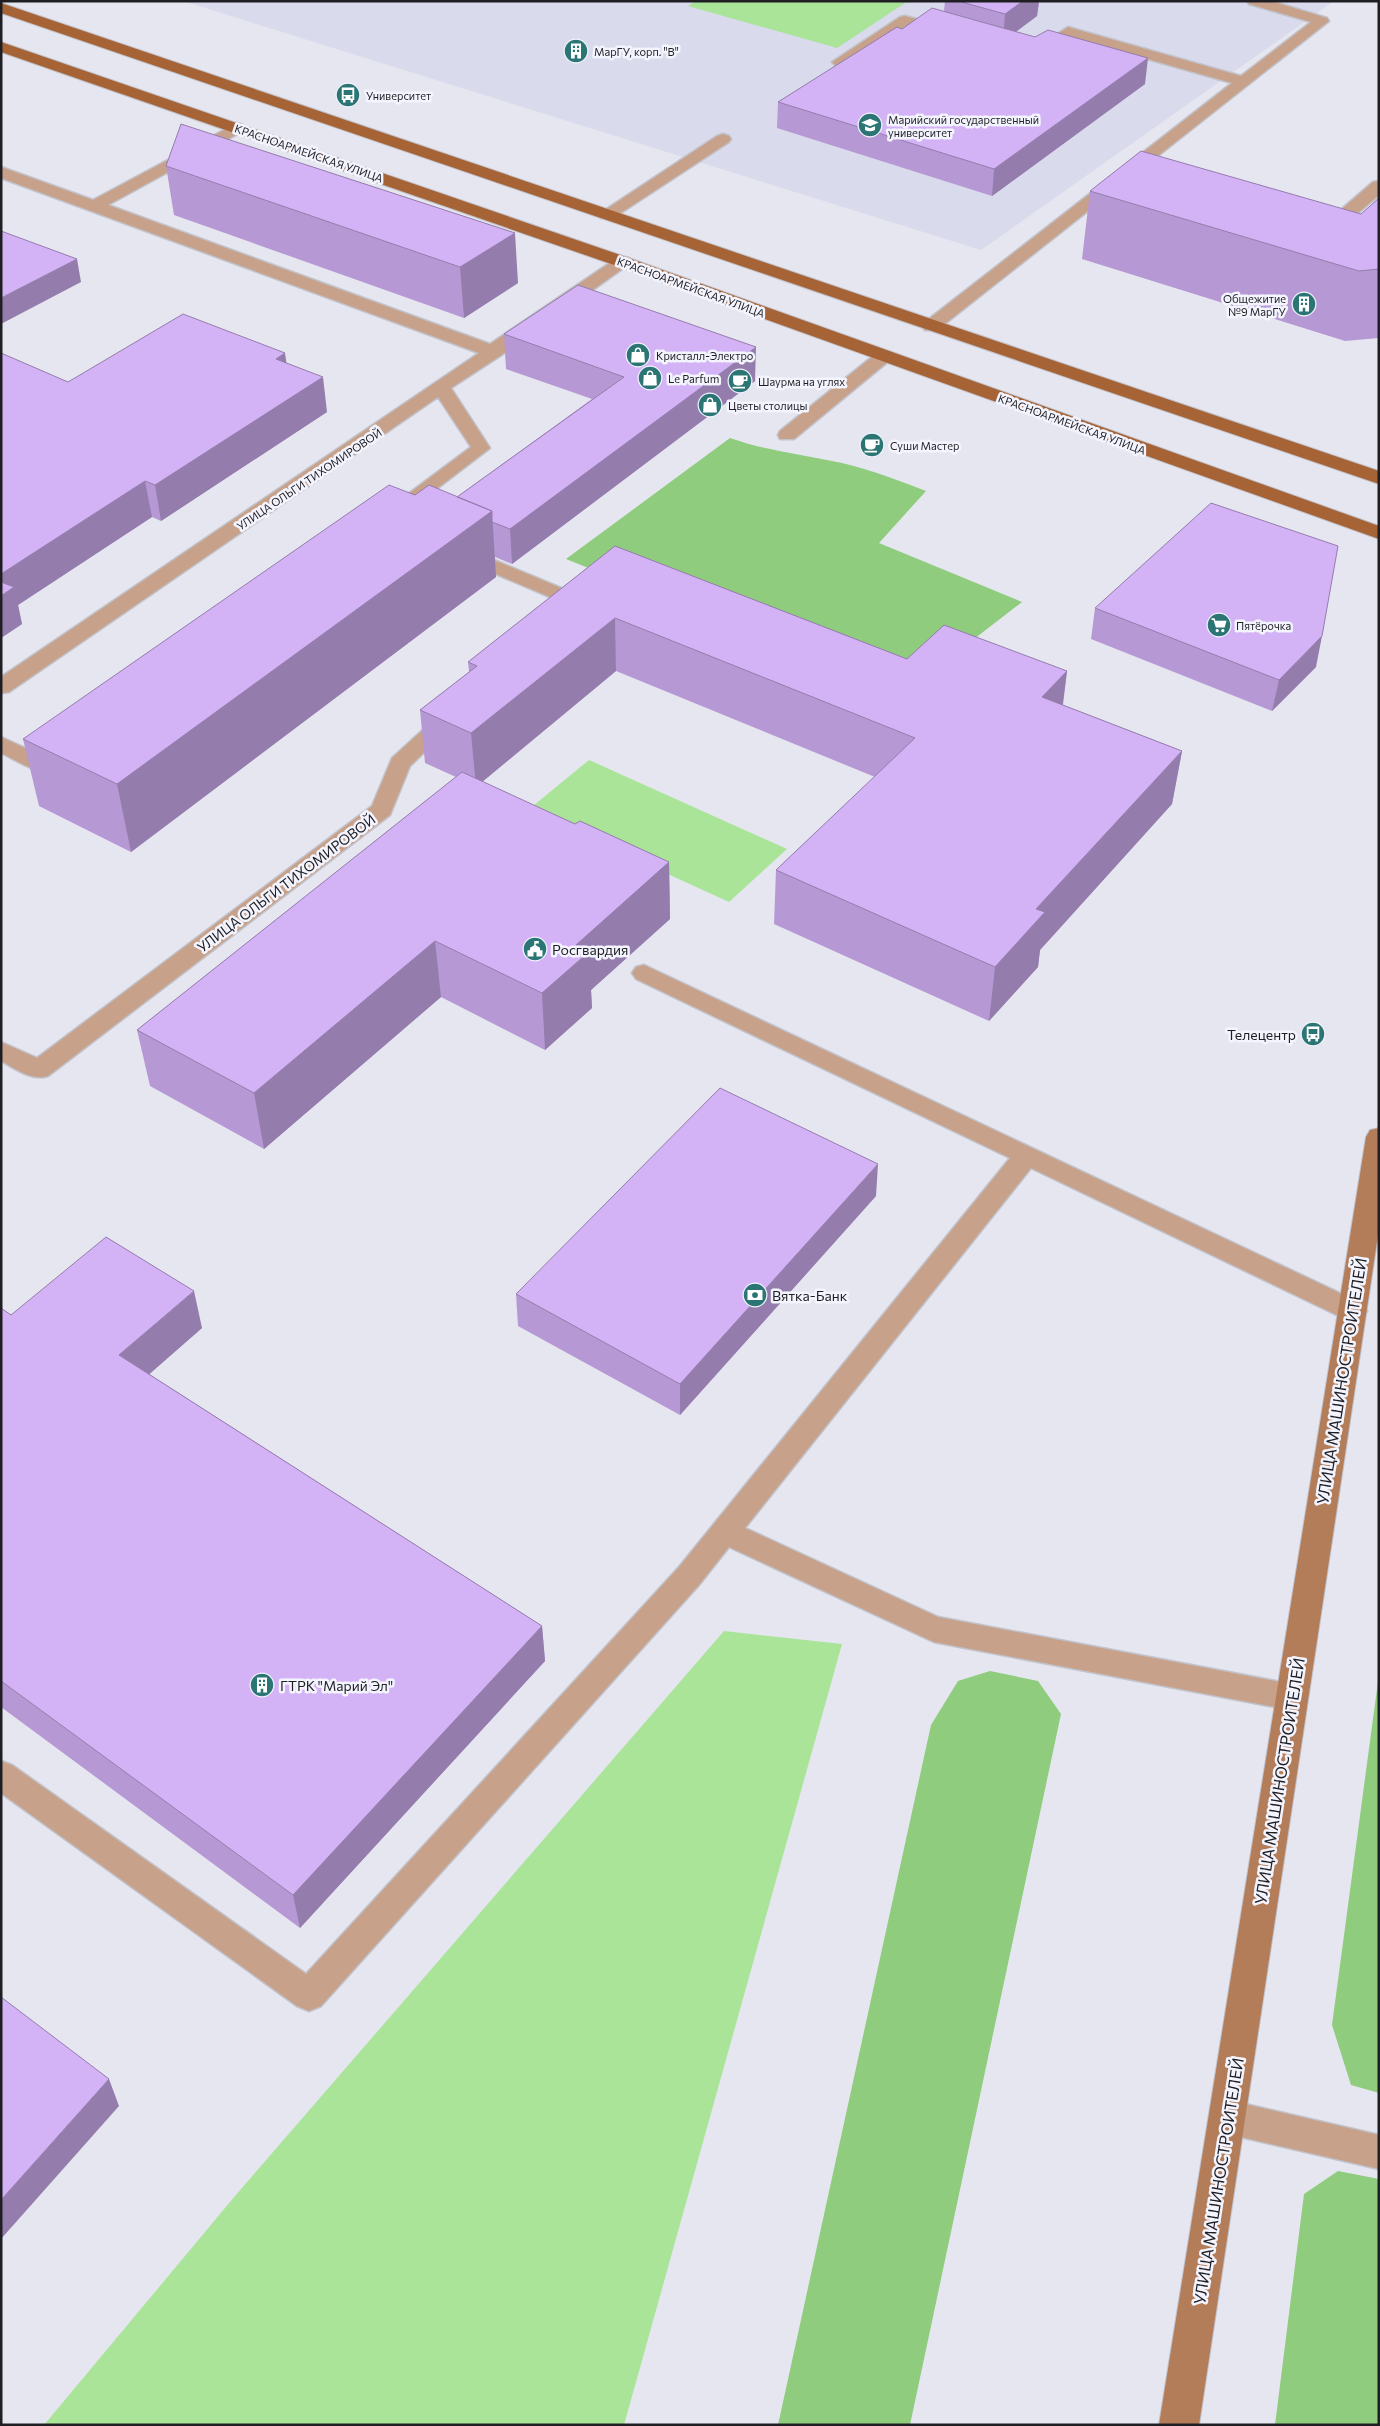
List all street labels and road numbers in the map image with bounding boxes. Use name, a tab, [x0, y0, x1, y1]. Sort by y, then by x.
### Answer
street label: КРАСНОАРМЕЙСКАЯ УЛИЦА	[233, 121, 386, 185]
street label: КРАСНОАРМЕЙСКАЯ УЛИЦА	[615, 253, 767, 320]
street label: КРАСНОАРМЕЙСКАЯ УЛИЦА	[996, 390, 1148, 457]
street label: УЛИЦА ОЛЬГИ ТИХОМИРОВОЙ	[234, 425, 384, 532]
street label: УЛИЦА ОЛЬГИ ТИХОМИРОВОЙ	[193, 810, 379, 956]
street label: УЛИЦА МАШИНОСТРОИТЕЛЕЙ	[1312, 1256, 1370, 1506]
street label: УЛИЦА МАШИНОСТРОИТЕЛЕЙ	[1250, 1656, 1308, 1906]
street label: УЛИЦА МАШИНОСТРОИТЕЛЕЙ	[1189, 2056, 1247, 2306]

